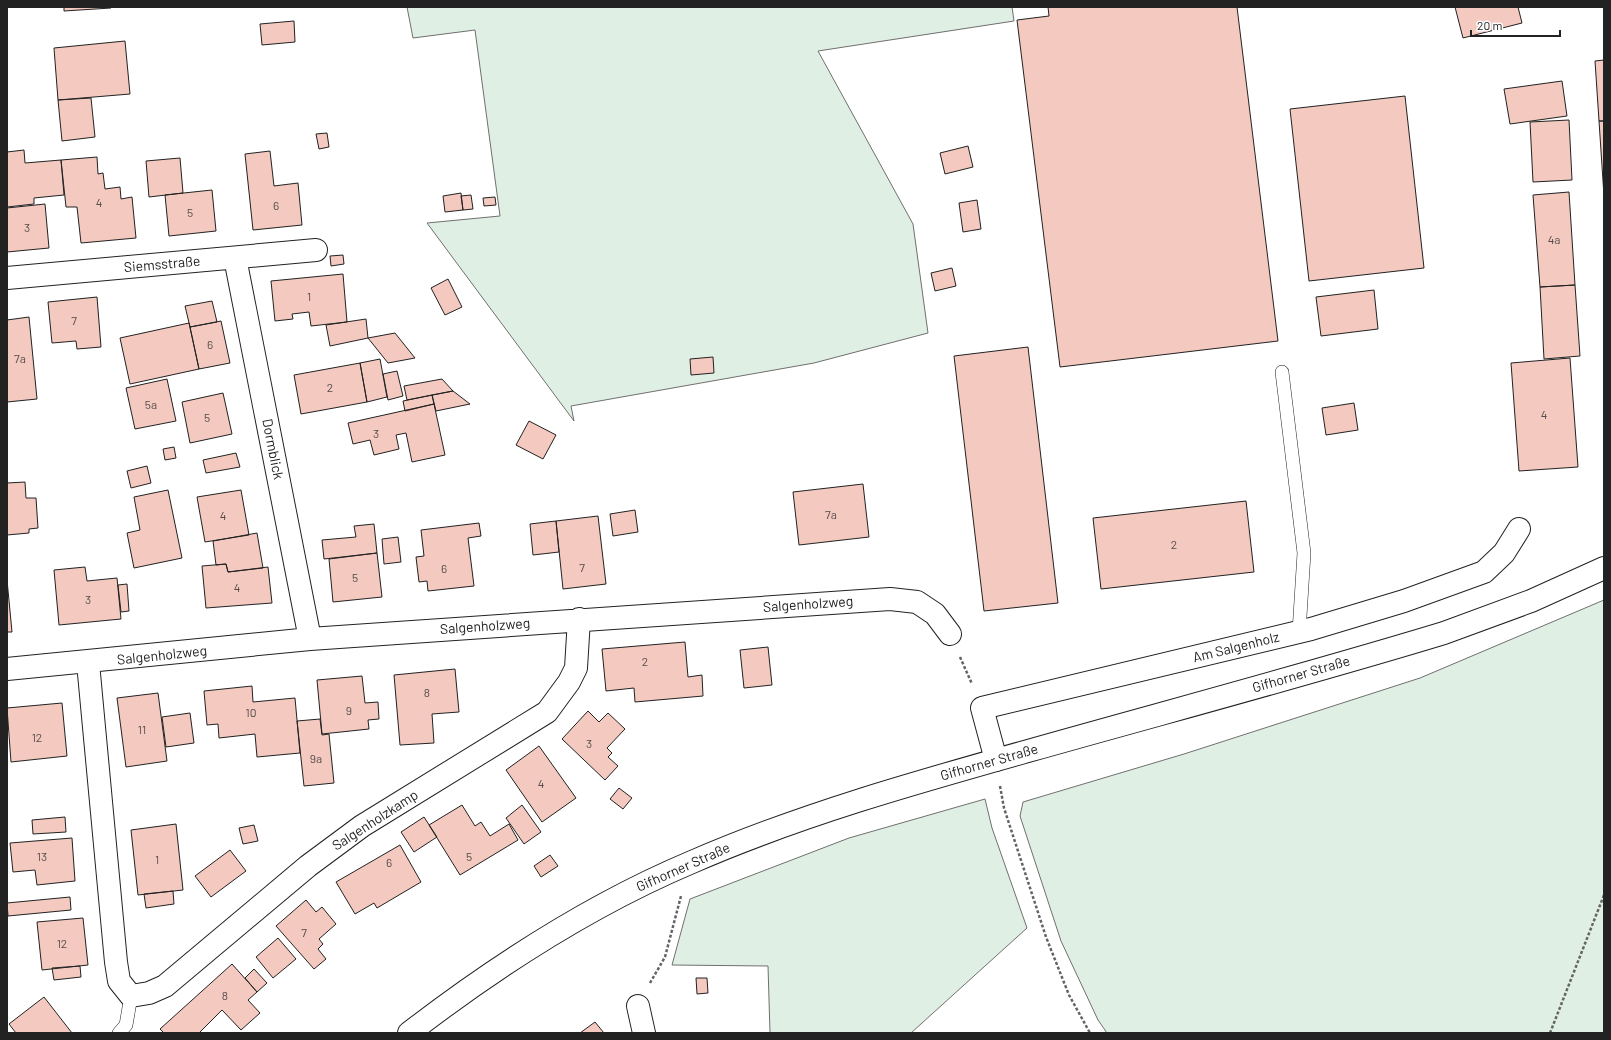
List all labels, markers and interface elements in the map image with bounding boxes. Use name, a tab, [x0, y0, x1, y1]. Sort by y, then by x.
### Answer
scale bar	[1471, 12, 1560, 38]
text: 20 m	[1477, 18, 1503, 32]
house number: 4	[96, 195, 102, 209]
house number: 6	[273, 198, 279, 212]
house number: 5	[187, 205, 193, 219]
house number: 3	[24, 220, 30, 234]
house number: 4a	[1548, 232, 1560, 246]
street label: Siemsstraße	[123, 252, 201, 275]
house number: 1	[307, 289, 311, 303]
house number: 7	[71, 313, 77, 327]
house number: 6	[207, 337, 213, 351]
house number: 7a	[14, 351, 26, 365]
house number: 2	[327, 380, 333, 394]
house number: 5a	[145, 397, 157, 411]
house number: 4	[1541, 407, 1547, 421]
house number: 5	[204, 410, 210, 424]
street label: Dormblick	[259, 417, 288, 481]
house number: 3	[373, 426, 379, 440]
house number: 7a	[825, 507, 837, 521]
house number: 4	[220, 508, 226, 522]
house number: 2	[1171, 537, 1177, 551]
house number: 7	[579, 560, 585, 574]
house number: 6	[441, 561, 447, 575]
house number: 5	[352, 570, 358, 584]
house number: 4	[234, 580, 240, 594]
house number: 3	[85, 592, 91, 606]
street label: Salgenholzweg	[762, 592, 854, 615]
street label: Salgenholzweg	[439, 614, 531, 637]
street label: Am Salgenholz	[1191, 628, 1281, 665]
street label: Salgenholzweg	[116, 641, 208, 668]
street label: Gifhorner Straße	[1250, 651, 1352, 696]
house number: 2	[642, 654, 648, 668]
house number: 8	[424, 685, 430, 699]
house number: 9	[346, 703, 352, 717]
house number: 10	[246, 705, 256, 719]
house number: 11	[138, 722, 146, 736]
house number: 12	[32, 730, 42, 744]
house number: 3	[586, 736, 592, 750]
street label: Gifhorner Straße	[938, 739, 1040, 784]
house number: 9a	[310, 751, 322, 765]
house number: 4	[538, 776, 544, 790]
street label: Salgenholzkamp	[329, 786, 421, 854]
street label: Gifhorner Straße	[633, 838, 732, 895]
house number: 13	[37, 849, 47, 863]
house number: 5	[466, 849, 472, 863]
house number: 1	[155, 852, 159, 866]
house number: 6	[386, 855, 392, 869]
house number: 7	[301, 925, 307, 939]
house number: 12	[57, 936, 67, 950]
house number: 8	[222, 988, 228, 1002]

